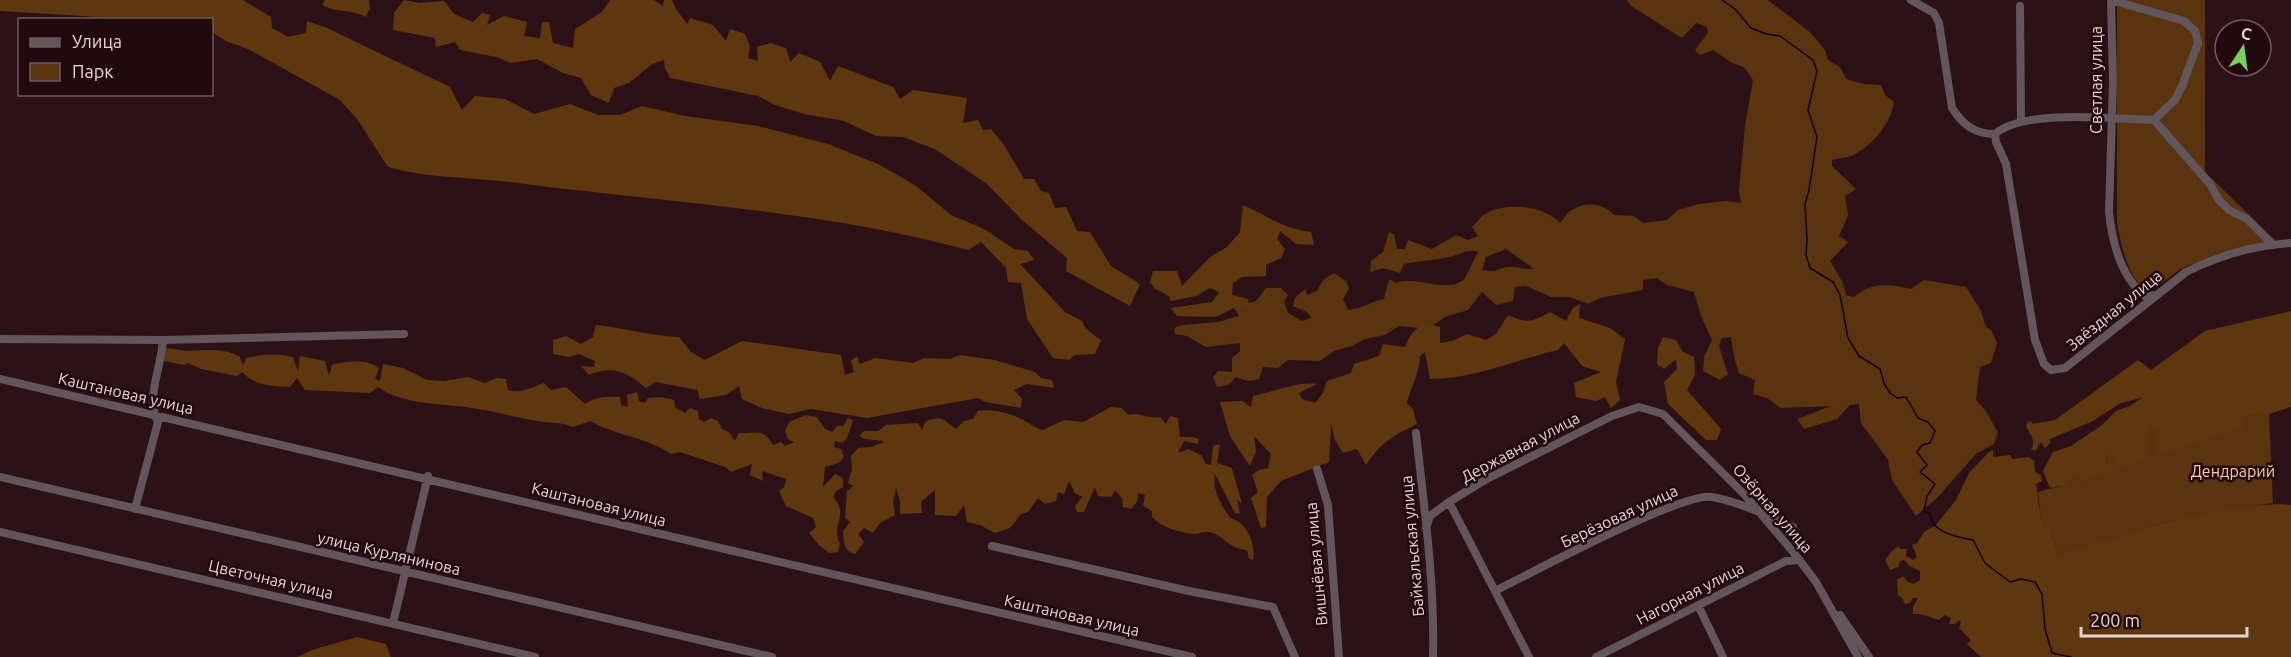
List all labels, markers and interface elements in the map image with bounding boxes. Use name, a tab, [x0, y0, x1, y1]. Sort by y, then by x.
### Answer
legend	[18, 18, 213, 96]
north arrow	[2213, 18, 2273, 78]
text: С	[2239, 23, 2253, 43]
street label: Светлая улица	[2087, 26, 2105, 134]
text: Улица	[72, 31, 122, 51]
text: Парк	[72, 61, 113, 81]
street label: Звёздная улица	[2063, 266, 2165, 354]
street label: Каштановая улица	[57, 369, 195, 417]
street label: Державная улица	[1458, 408, 1582, 486]
street label: Озёрная улица	[1729, 460, 1817, 556]
park label: Дендрарий	[2191, 462, 2275, 480]
street label: Байкальская улица	[1397, 475, 1427, 617]
street label: Каштановая улица	[530, 479, 668, 529]
street label: Берёзовая улица	[1558, 481, 1680, 551]
street label: Вишнёвая улица	[1302, 501, 1330, 627]
street label: улица Курлянинова	[316, 528, 462, 578]
street label: Цветочная улица	[207, 556, 335, 602]
street label: Нагорная улица	[1633, 558, 1747, 628]
street label: Каштановая улица	[1003, 591, 1141, 639]
scale bar	[2081, 600, 2248, 638]
text: 200 m	[2090, 610, 2140, 630]

